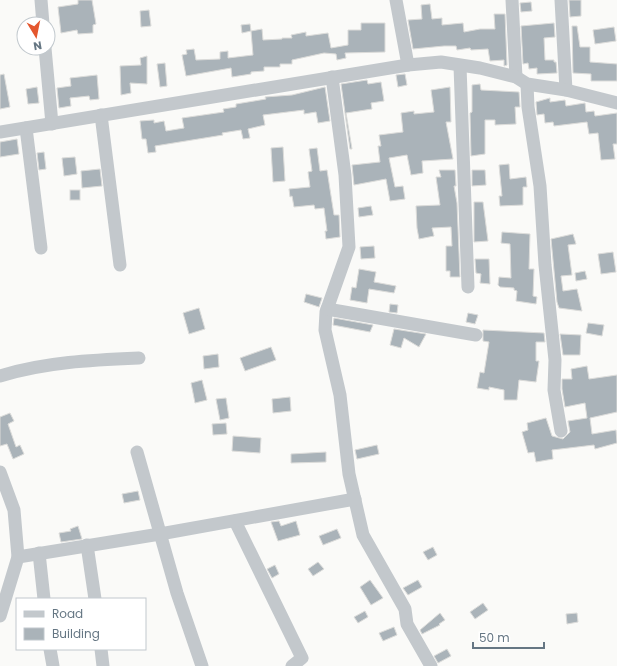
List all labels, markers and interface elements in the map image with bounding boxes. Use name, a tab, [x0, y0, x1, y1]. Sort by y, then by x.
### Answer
north arrow	[16, 16, 56, 56]
text: N	[32, 37, 43, 54]
legend	[16, 598, 146, 650]
text: Road	[52, 605, 83, 622]
scale bar	[473, 624, 544, 650]
text: Building	[52, 625, 100, 642]
text: 50 m	[479, 629, 510, 646]

